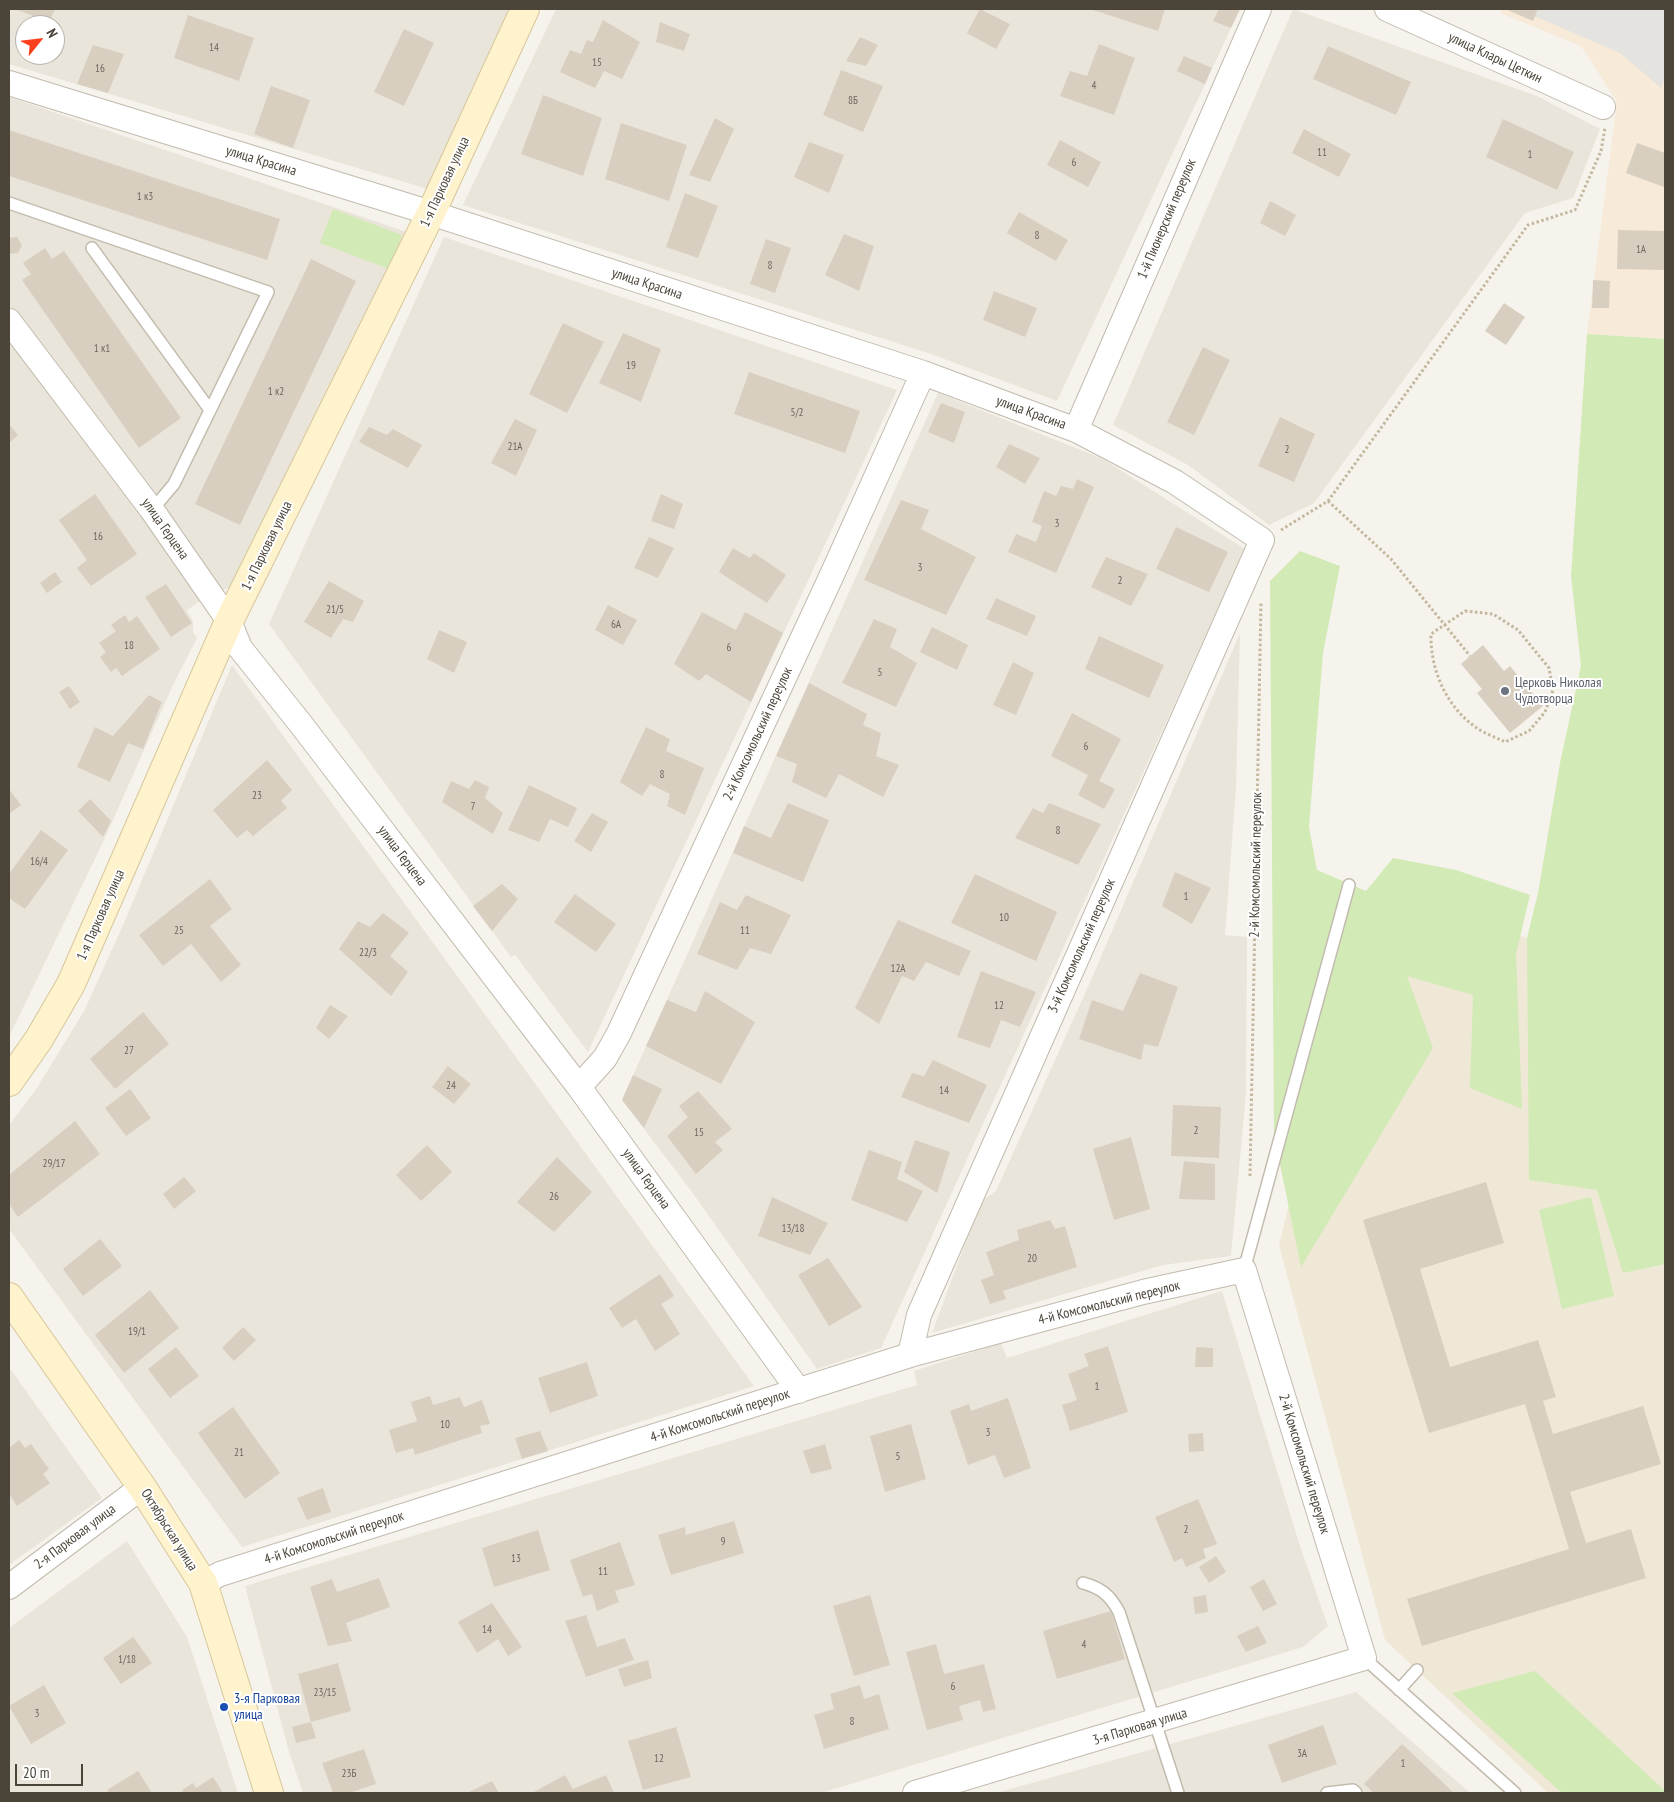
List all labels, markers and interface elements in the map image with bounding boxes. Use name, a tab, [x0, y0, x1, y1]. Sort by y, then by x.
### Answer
north arrow	[15, 15, 65, 65]
text: N	[43, 26, 62, 41]
street label: улица Клары Цеткин	[1445, 29, 1545, 87]
house number: 14	[209, 41, 219, 55]
house number: 15	[592, 56, 602, 70]
house number: 16	[95, 62, 105, 76]
house number: 4	[1092, 79, 1096, 93]
house number: 8Б	[848, 94, 858, 108]
street label: 1-я Парковая улица	[417, 134, 473, 230]
street label: улица Красина	[224, 142, 298, 180]
house number: 11	[1317, 146, 1327, 160]
house number: 1	[1528, 148, 1532, 162]
house number: 6	[1072, 156, 1076, 170]
street label: 1-й Пионерский переулок	[1134, 157, 1200, 281]
house number: 1 к3	[137, 190, 153, 204]
house number: 8	[1035, 229, 1039, 243]
house number: 1А	[1636, 243, 1646, 257]
house number: 8	[768, 259, 772, 273]
street label: улица Красина	[610, 265, 684, 303]
house number: 1 к1	[94, 342, 110, 356]
house number: 19	[626, 359, 636, 373]
house number: 1 к2	[268, 385, 284, 399]
street label: улица Красина	[994, 393, 1068, 433]
house number: 5/2	[790, 406, 804, 420]
house number: 21А	[507, 440, 523, 454]
house number: 2	[1285, 443, 1289, 457]
street label: улица Герцена	[138, 495, 192, 563]
street label: 1-я Парковая улица	[238, 498, 296, 594]
house number: 3	[1055, 517, 1059, 531]
house number: 16	[93, 530, 103, 544]
house number: 3	[918, 561, 922, 575]
house number: 2	[1118, 574, 1122, 588]
house number: 21/5	[326, 603, 344, 617]
house number: 6А	[611, 618, 621, 632]
house number: 18	[124, 639, 134, 653]
house number: 6	[727, 641, 731, 655]
street label: 2-й Комсомольский переулок	[720, 665, 796, 803]
house number: 5	[878, 666, 882, 680]
place label: Церковь Николая Чудотворца	[1515, 675, 1601, 708]
marker: Церковь Николая Чудотворца	[1499, 685, 1511, 697]
house number: 6	[1084, 740, 1088, 754]
house number: 8	[660, 768, 664, 782]
house number: 23	[252, 789, 262, 803]
street label: 2-й Комсомольский переулок	[1246, 792, 1266, 938]
house number: 7	[471, 800, 475, 814]
street label: улица Герцена	[374, 823, 430, 889]
house number: 8	[1056, 824, 1060, 838]
house number: 16/4	[30, 855, 48, 869]
street label: 1-я Парковая улица	[73, 867, 129, 963]
street label: 3-й Комсомольский переулок	[1045, 876, 1119, 1016]
house number: 1	[1184, 890, 1188, 904]
house number: 10	[999, 911, 1009, 925]
house number: 25	[174, 924, 184, 938]
house number: 11	[740, 924, 750, 938]
house number: 22/3	[359, 946, 377, 960]
house number: 12А	[890, 962, 906, 976]
house number: 12	[994, 999, 1004, 1013]
house number: 27	[124, 1044, 134, 1058]
house number: 24	[446, 1079, 456, 1093]
house number: 14	[939, 1084, 949, 1098]
house number: 2	[1194, 1124, 1198, 1138]
house number: 15	[694, 1126, 704, 1140]
street label: улица Герцена	[618, 1145, 674, 1213]
house number: 29/17	[42, 1157, 66, 1171]
house number: 26	[549, 1190, 559, 1204]
house number: 13/18	[781, 1222, 805, 1236]
house number: 20	[1027, 1252, 1037, 1266]
street label: 4-й Комсомольский переулок	[1036, 1277, 1182, 1329]
house number: 19/1	[128, 1325, 146, 1339]
house number: 1	[1095, 1380, 1099, 1394]
street label: 4-й Комсомольский переулок	[648, 1386, 792, 1446]
street label: 2-й Комсомольский переулок	[1275, 1392, 1333, 1536]
house number: 10	[440, 1418, 450, 1432]
house number: 3	[986, 1426, 990, 1440]
house number: 21	[234, 1446, 244, 1460]
house number: 5	[896, 1450, 900, 1464]
street label: Октябрьская улица	[137, 1486, 201, 1574]
street label: 2-я Парковая улица	[31, 1501, 119, 1573]
street label: 4-й Комсомольский переулок	[262, 1508, 406, 1568]
house number: 2	[1184, 1523, 1188, 1537]
house number: 9	[721, 1535, 725, 1549]
house number: 13	[511, 1552, 521, 1566]
house number: 11	[598, 1565, 608, 1579]
house number: 14	[482, 1623, 492, 1637]
house number: 4	[1082, 1638, 1086, 1652]
house number: 1/18	[118, 1653, 136, 1667]
house number: 6	[951, 1680, 955, 1694]
house number: 23/15	[313, 1686, 337, 1700]
place label: 3-я Парковая улица	[234, 1691, 300, 1724]
marker: 3-я Парковая улица	[218, 1701, 230, 1713]
street label: 3-я Парковая улица	[1091, 1705, 1189, 1749]
house number: 3	[35, 1707, 39, 1721]
house number: 8	[850, 1715, 854, 1729]
house number: 3А	[1297, 1747, 1307, 1761]
house number: 12	[654, 1752, 664, 1766]
scale bar	[18, 1754, 85, 1786]
house number: 1	[1401, 1757, 1405, 1771]
text: 20 m	[23, 1763, 49, 1782]
house number: 23Б	[342, 1767, 356, 1781]

